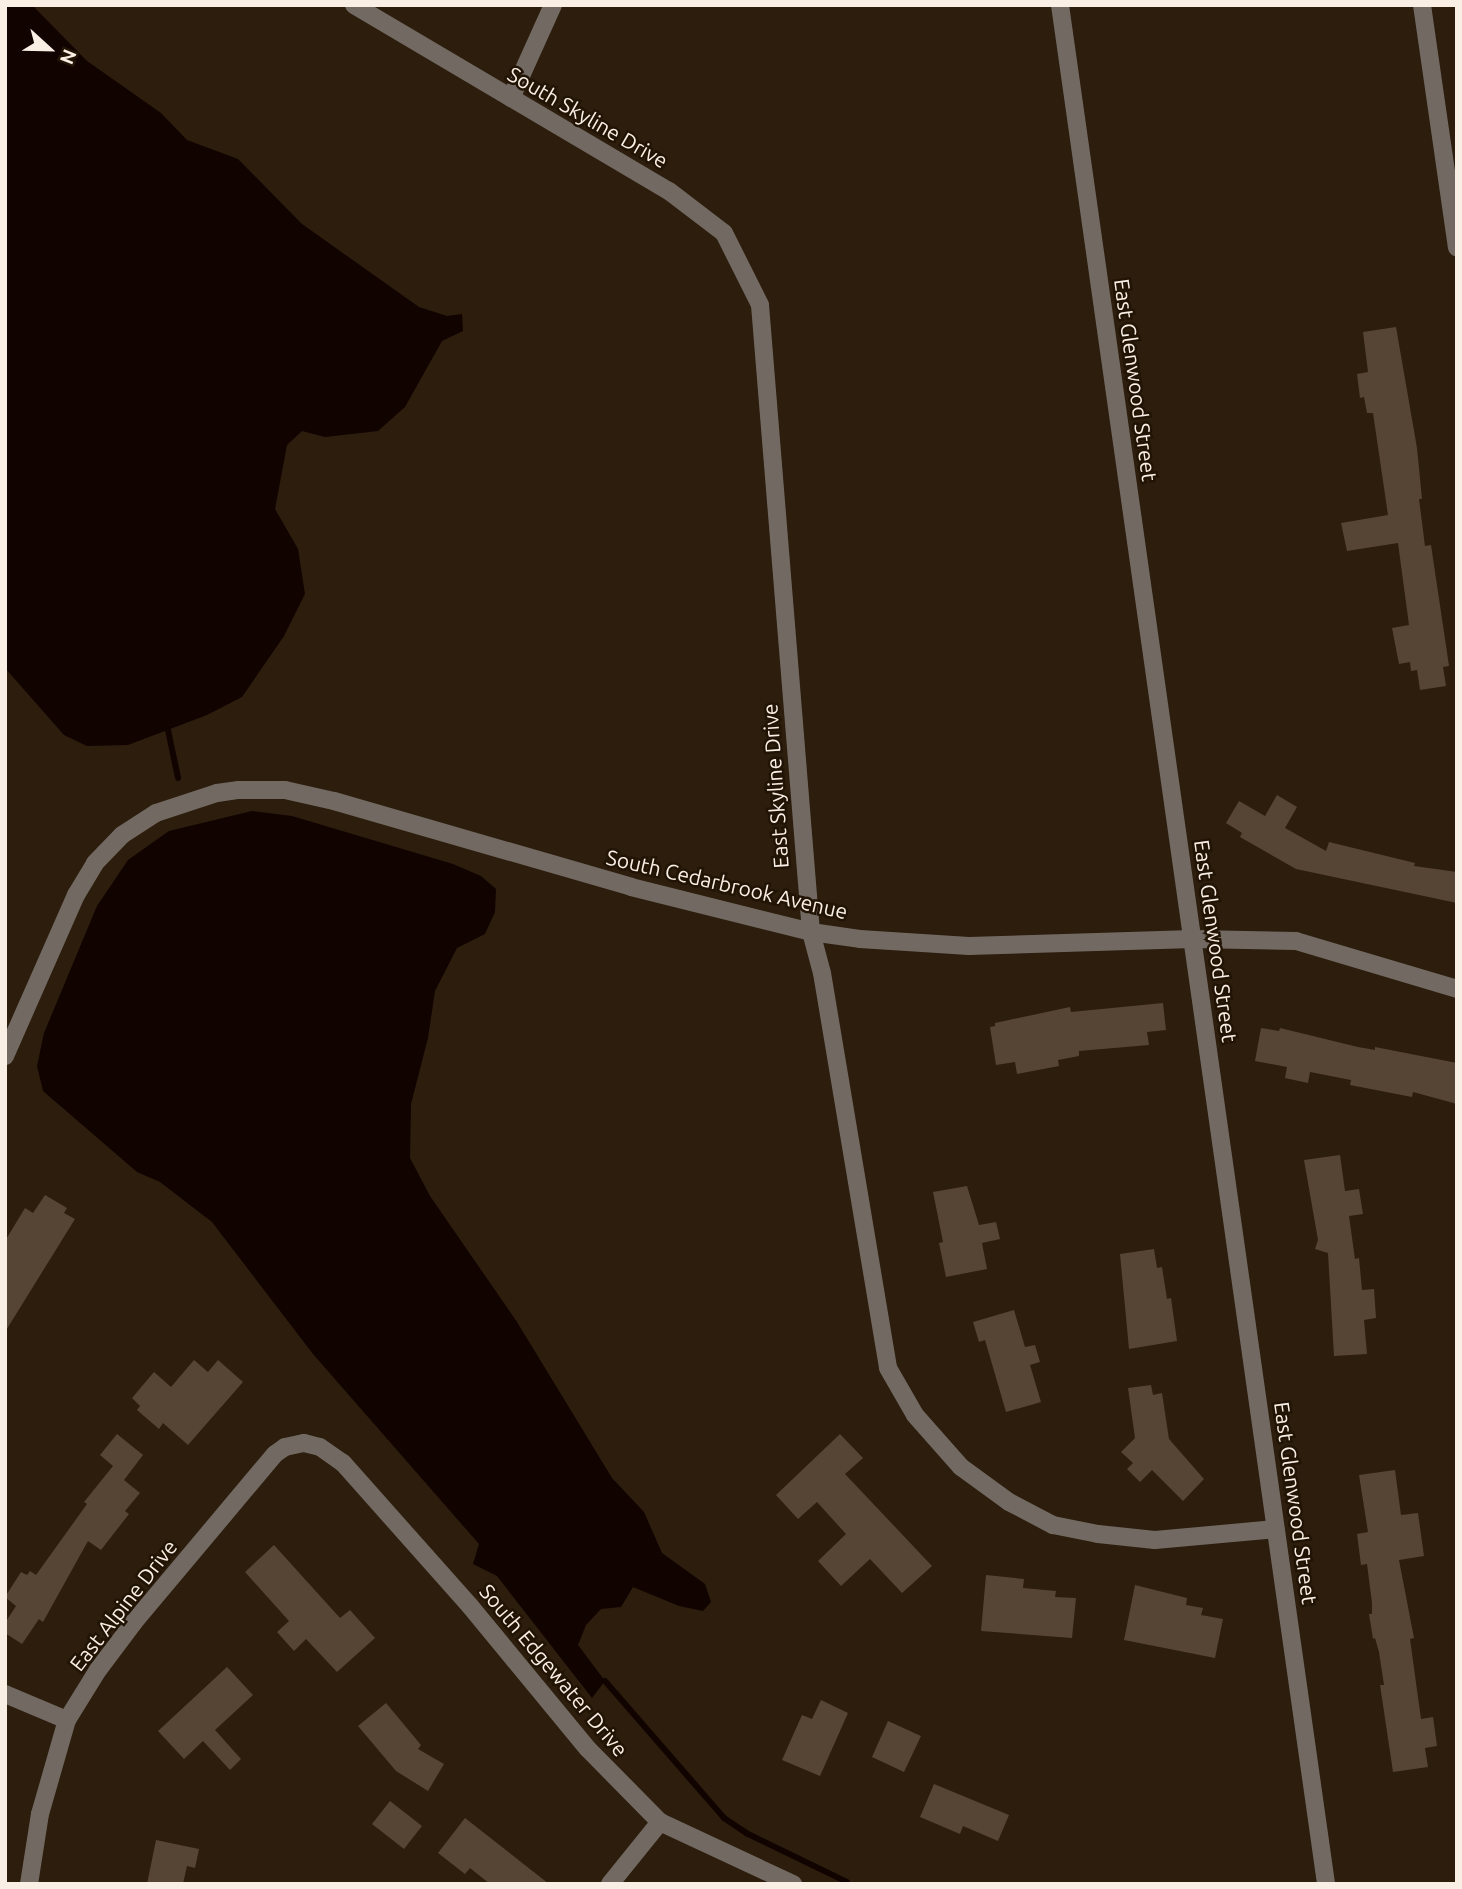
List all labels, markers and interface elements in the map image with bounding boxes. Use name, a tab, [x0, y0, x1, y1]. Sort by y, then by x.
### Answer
north arrow	[14, 14, 84, 84]
text: N	[56, 46, 81, 68]
street label: South Skyline Drive	[503, 61, 673, 173]
street label: East Glenwood Street	[1109, 277, 1163, 483]
street label: East Skyline Drive	[757, 703, 793, 869]
street label: East Glenwood Street	[1189, 838, 1243, 1044]
street label: South Cedarbrook Avenue	[604, 844, 850, 924]
street label: East Glenwood Street	[1269, 1400, 1323, 1606]
street label: East Alpine Drive	[64, 1534, 182, 1676]
street label: South Edgewater Drive	[475, 1579, 633, 1761]

